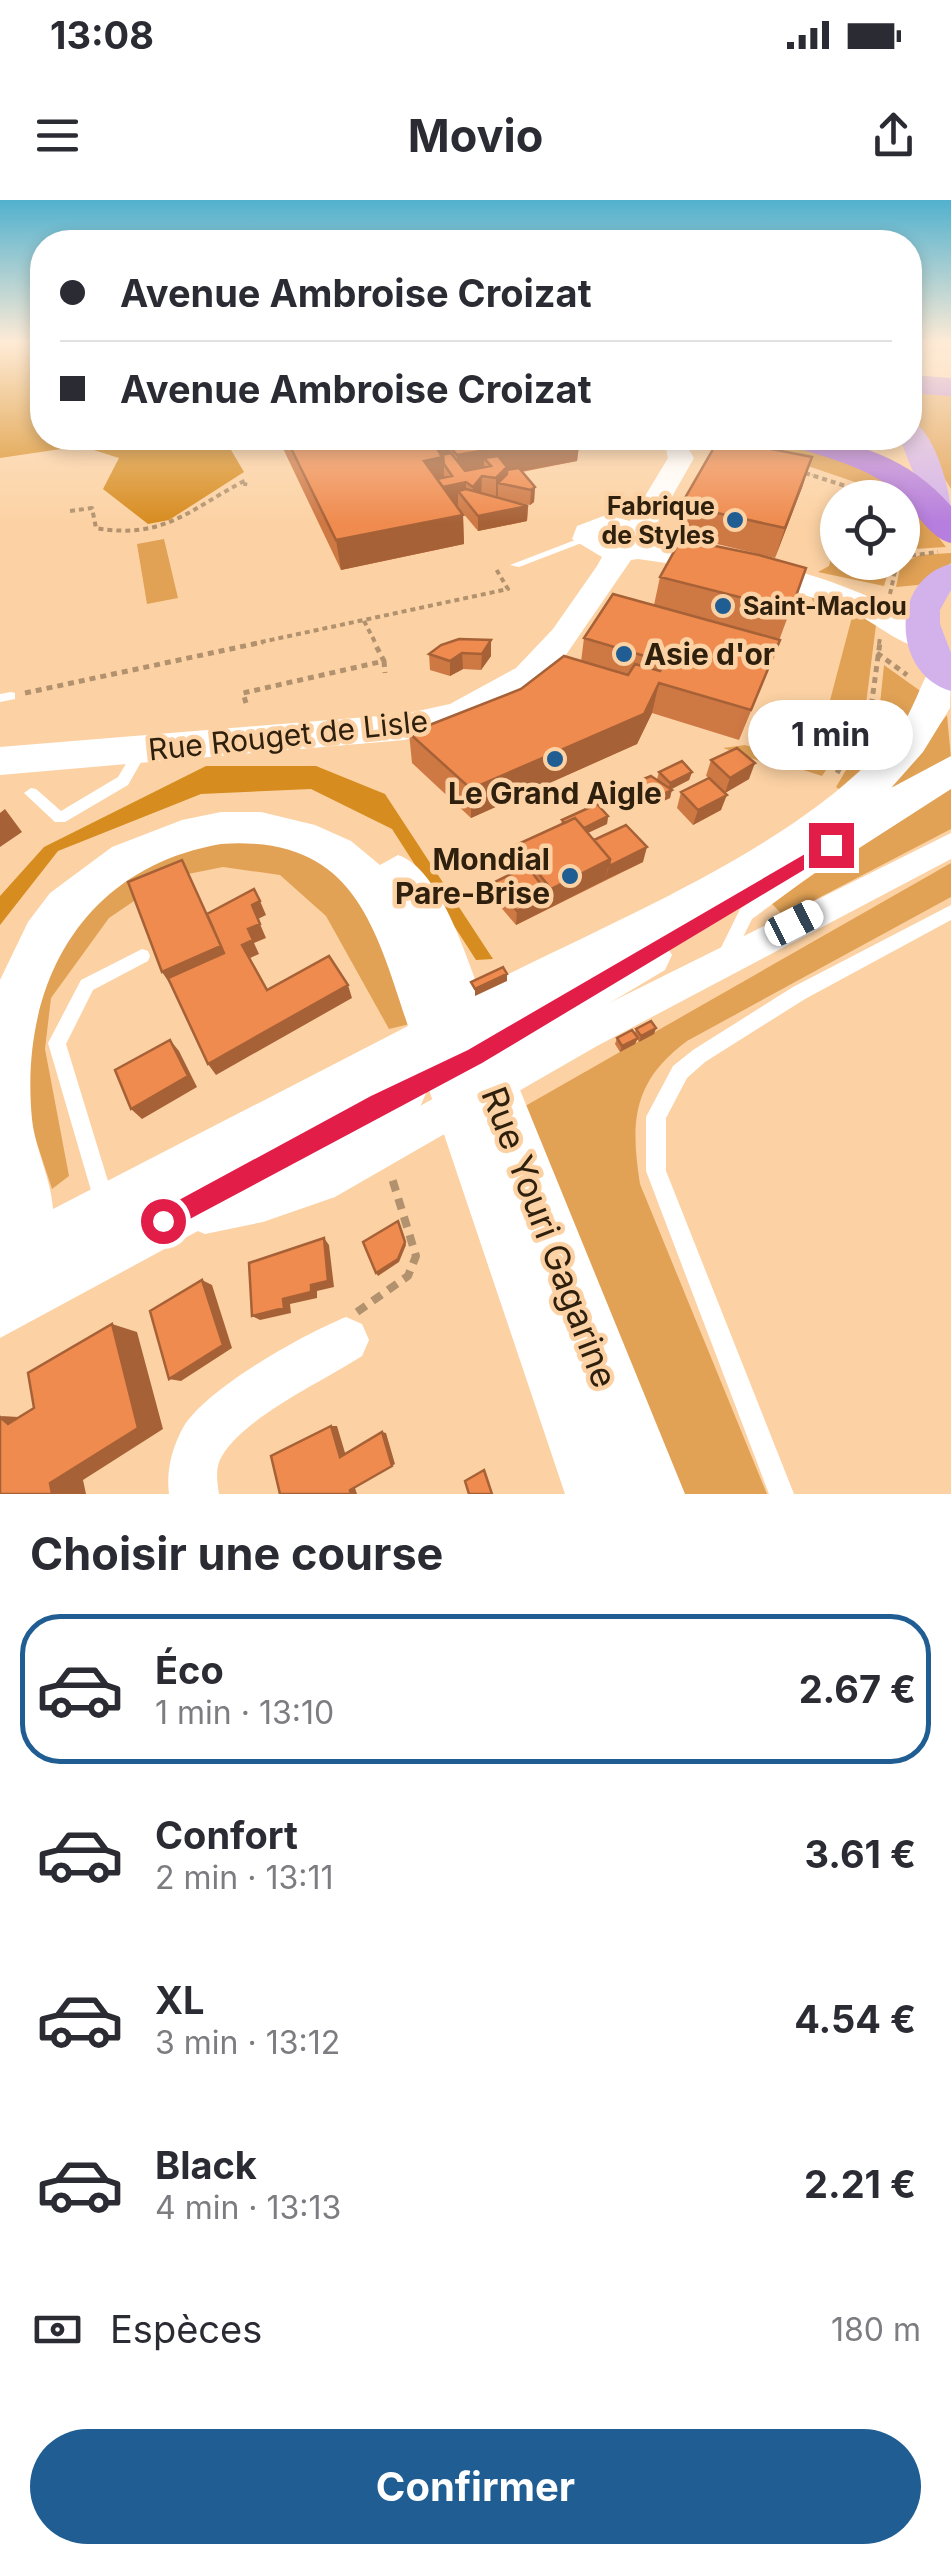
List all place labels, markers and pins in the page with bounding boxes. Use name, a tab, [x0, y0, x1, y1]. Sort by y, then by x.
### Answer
place label: Fabrique de Styles	[602, 491, 715, 550]
marker: Fabrique de Styles	[724, 509, 746, 531]
place label: Saint-Maclou	[743, 591, 907, 621]
marker: Saint-Maclou	[712, 595, 734, 617]
place label: Asie d'or	[644, 636, 775, 672]
marker: Asie d'or	[613, 643, 635, 665]
marker: Le Grand Aigle	[544, 748, 566, 770]
place label: Le Grand Aigle	[448, 775, 662, 811]
place label: Mondial Pare-Brise	[395, 841, 550, 911]
marker: Mondial Pare-Brise	[559, 865, 581, 887]

